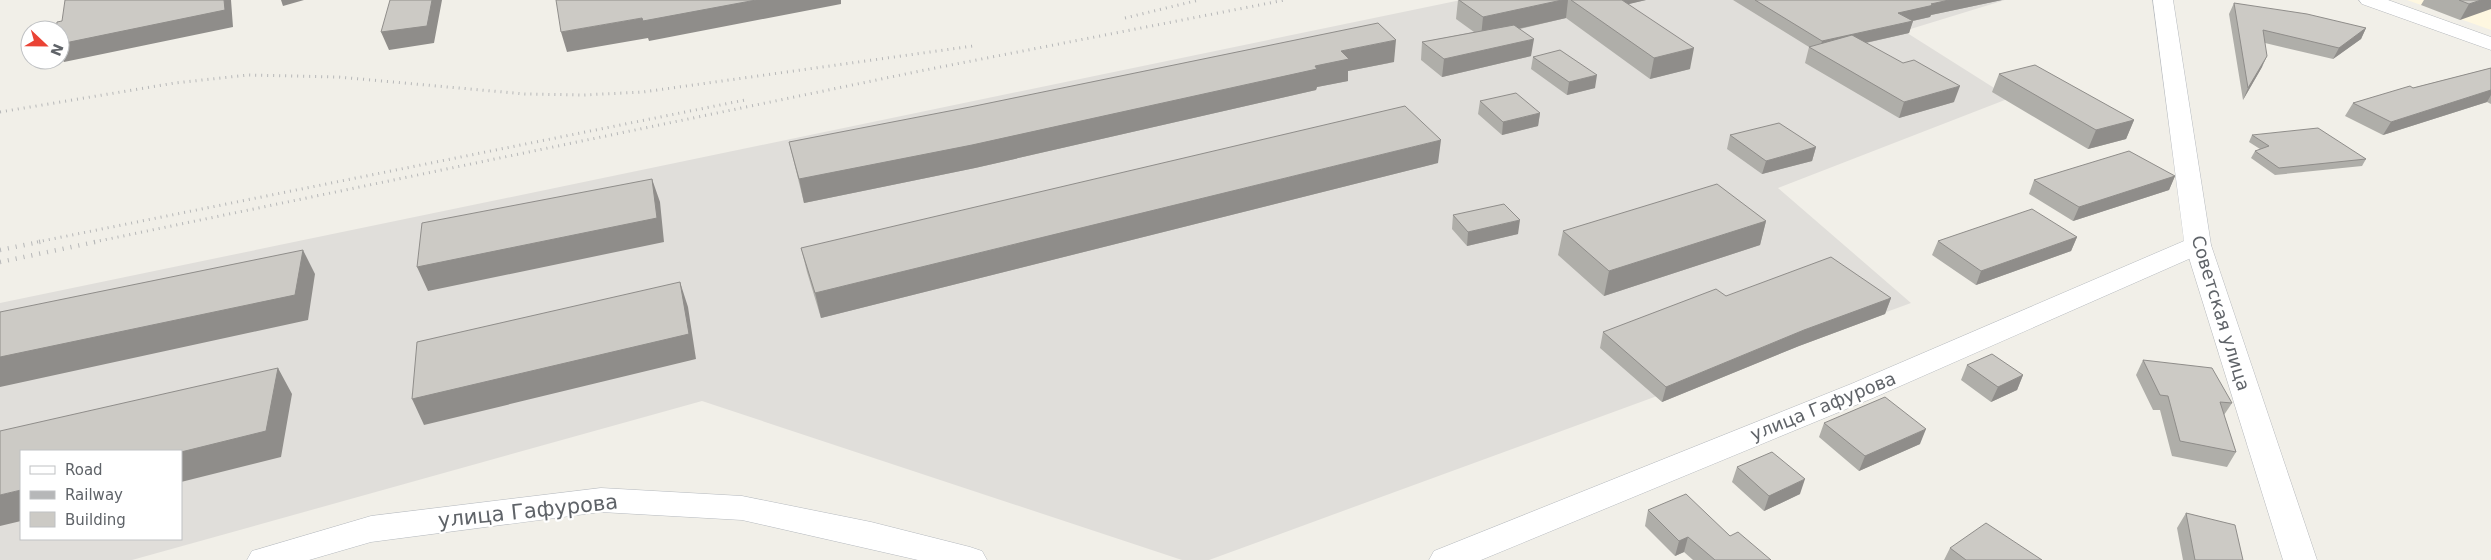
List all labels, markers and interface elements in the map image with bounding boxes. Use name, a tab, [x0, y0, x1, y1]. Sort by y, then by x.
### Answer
north arrow	[20, 20, 70, 70]
text: N	[47, 41, 67, 58]
street label: Советская улица	[2187, 233, 2255, 393]
street label: улица Гафурова	[1747, 367, 1899, 445]
legend	[20, 450, 182, 540]
text: Road	[65, 461, 103, 479]
text: Railway	[65, 486, 123, 504]
street label: улица Гафурова	[437, 490, 619, 532]
text: Building	[65, 511, 126, 529]

